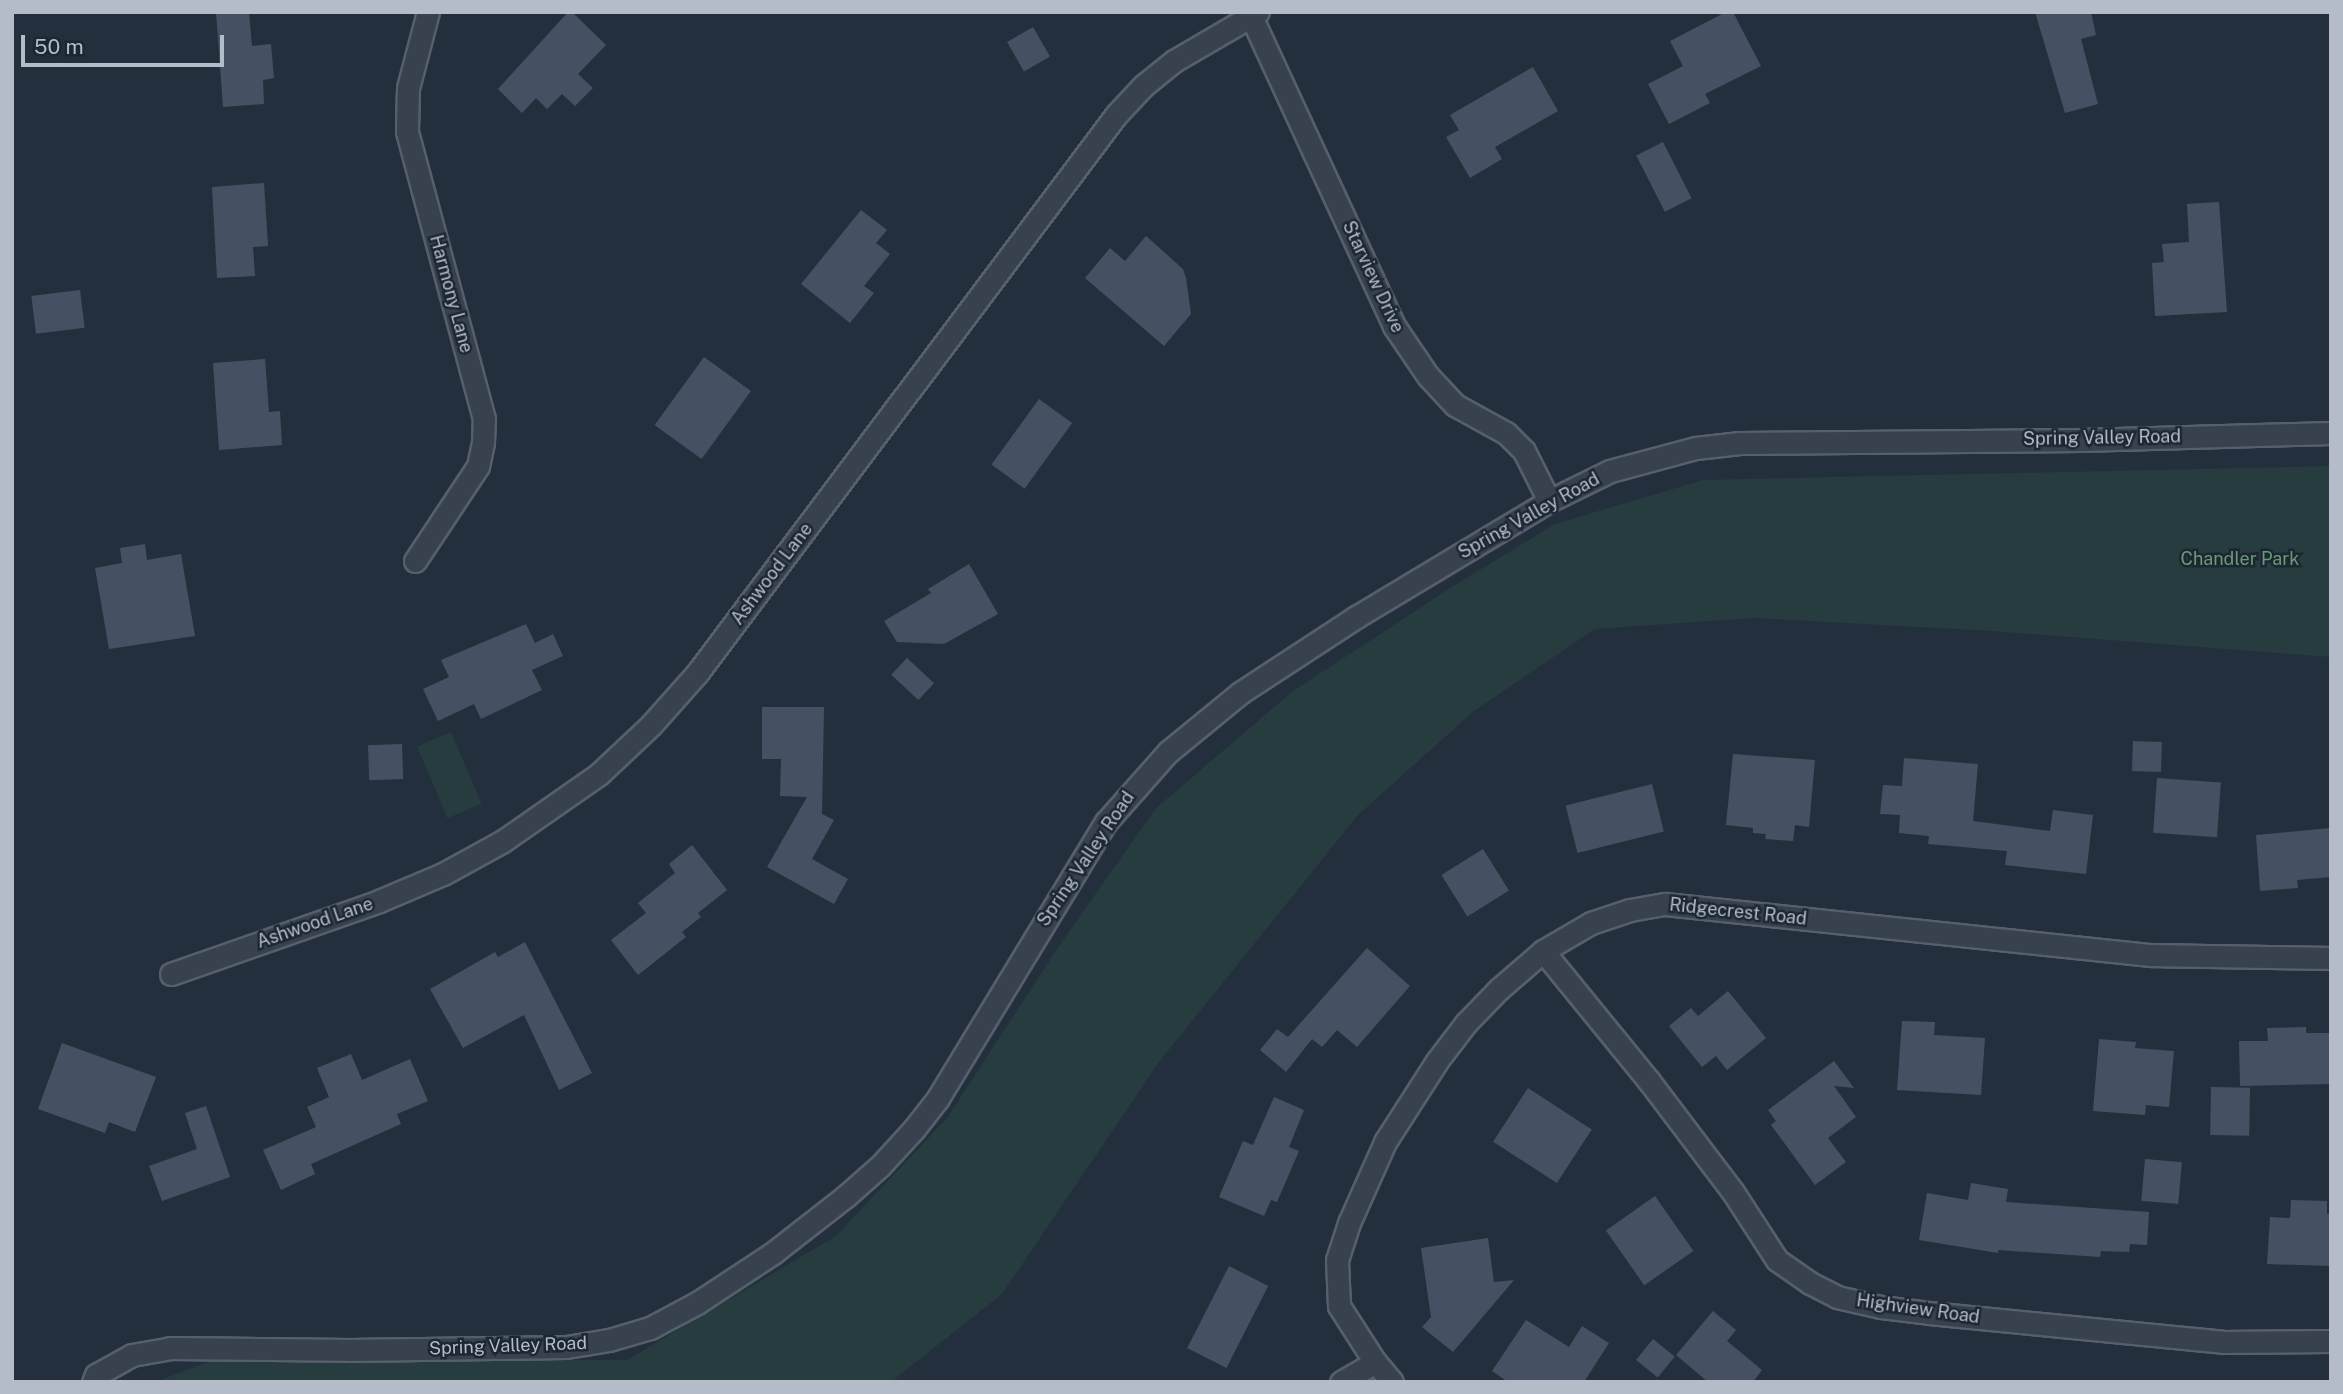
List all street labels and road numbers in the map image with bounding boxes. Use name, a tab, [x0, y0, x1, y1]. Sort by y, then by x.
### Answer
street label: Starview Drive	[1338, 218, 1408, 336]
street label: Harmony Lane	[425, 233, 477, 355]
street label: Spring Valley Road	[2023, 426, 2181, 450]
street label: Spring Valley Road	[1454, 468, 1604, 564]
street label: Ashwood Lane	[727, 519, 817, 629]
street label: Spring Valley Road	[1033, 787, 1139, 931]
street label: Ashwood Lane	[254, 893, 376, 953]
street label: Ridgecrest Road	[1668, 894, 1808, 930]
street label: Highview Road	[1855, 1290, 1981, 1328]
street label: Spring Valley Road	[428, 1332, 588, 1360]

